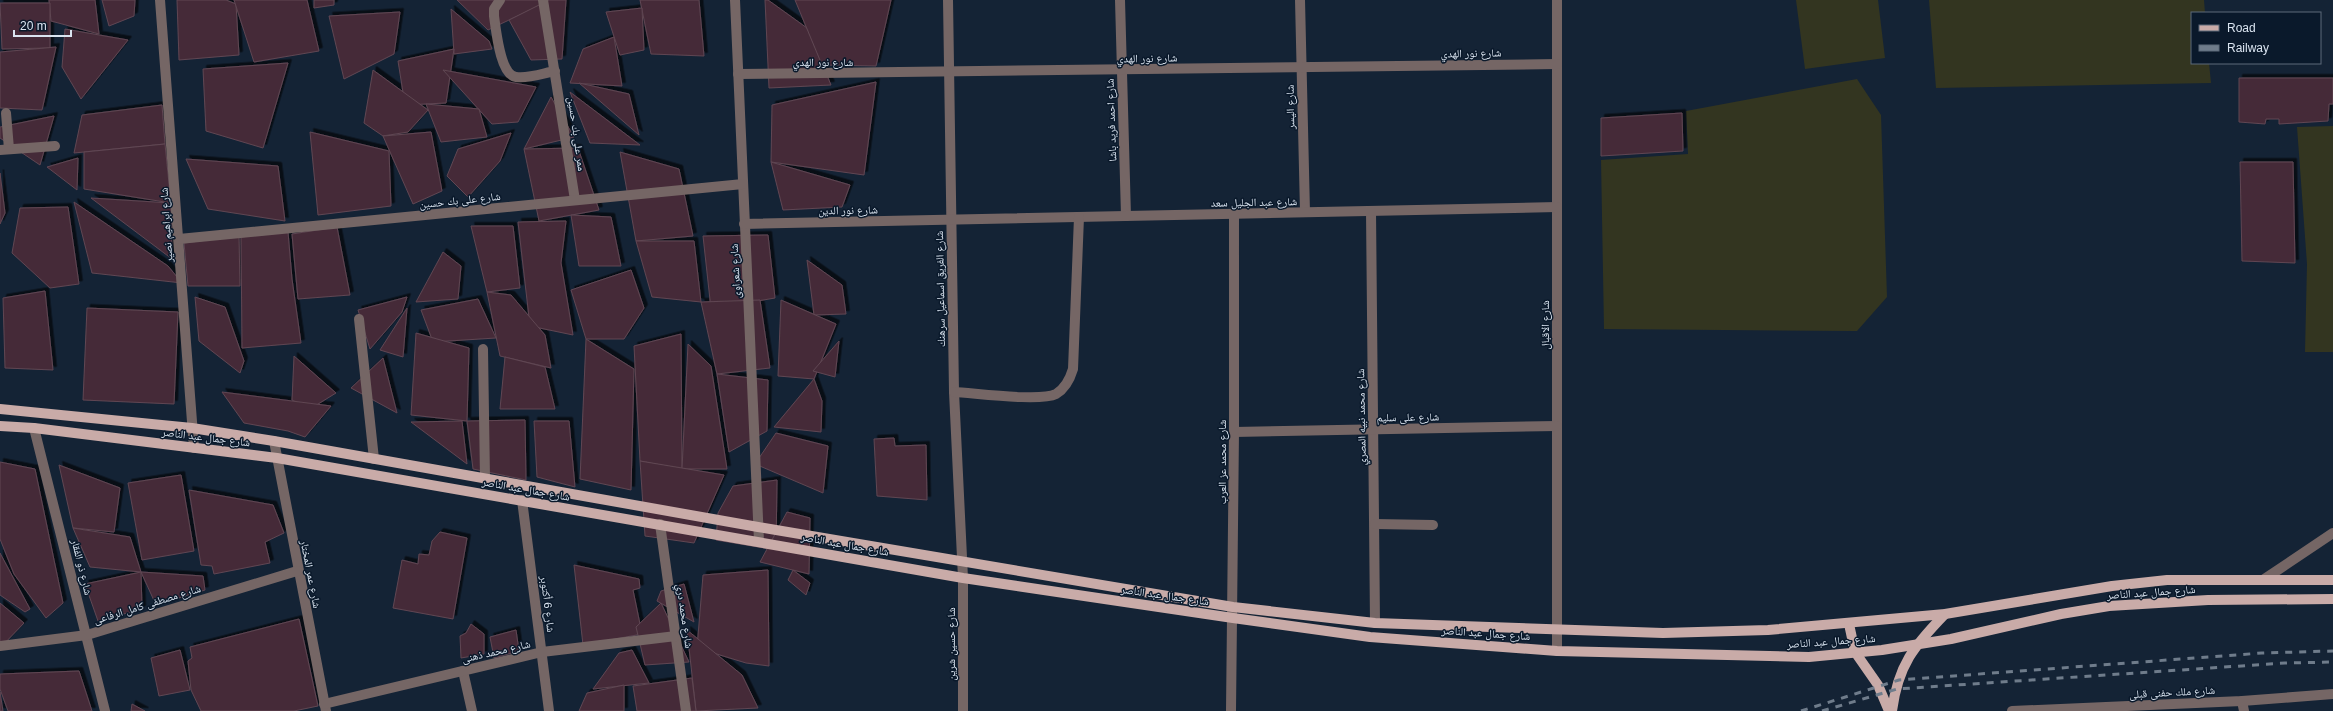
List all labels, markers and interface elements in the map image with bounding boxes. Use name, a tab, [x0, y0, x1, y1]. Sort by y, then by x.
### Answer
scale bar	[14, 12, 71, 38]
legend	[2191, 12, 2321, 64]
text: 20 m	[20, 19, 47, 33]
text: Road	[2227, 21, 2256, 35]
text: Railway	[2227, 41, 2269, 55]
street label: شارع نور الهدي	[1441, 46, 1501, 62]
street label: شارع نور الهدي	[1117, 51, 1177, 67]
street label: شارع نور الهدي	[793, 56, 853, 71]
street label: شارع احمد فريد باشا	[1104, 78, 1119, 162]
street label: شارع اليسر	[1284, 85, 1297, 130]
street label: ممر على بك حسين	[565, 96, 588, 172]
street label: شارع ابراهيم نصير	[157, 187, 177, 264]
street label: شارع على بك حسين	[419, 190, 501, 211]
street label: شارع عبد الجليل سعد	[1211, 195, 1297, 210]
street label: شارع نور الدين	[818, 203, 878, 218]
street label: شارع الفريق اسماعيل سرهنك	[933, 231, 948, 347]
street label: شارع شعراوى	[728, 243, 743, 299]
street label: شارع الاقبال	[1539, 300, 1552, 350]
street label: شارع محمد نبيه المصري	[1354, 369, 1371, 465]
street label: شارع على سليم	[1377, 410, 1439, 426]
street label: شارع محمد عز العرب	[1216, 420, 1229, 504]
street label: شارع جمال عبد الناصر	[160, 426, 251, 449]
street label: شارع جمال عبد الناصر	[480, 475, 571, 504]
street label: شارع جمال عبد الناصر	[799, 530, 890, 559]
street label: شارع ذو الفقار	[68, 537, 95, 596]
street label: شارع عمر المختار	[297, 538, 324, 609]
street label: شارع 6 أكتوبر	[537, 574, 558, 633]
street label: شارع مصطفى كامل الرفاعى	[92, 582, 202, 627]
street label: شارع محمد دري	[672, 583, 695, 649]
street label: شارع جمال عبد الناصر	[1119, 583, 1210, 608]
street label: شارع جمال عبد الناصر	[2105, 583, 2196, 602]
street label: شارع حسين شرين	[945, 607, 958, 681]
street label: شارع جمال عبد الناصر	[1440, 624, 1531, 643]
street label: شارع جمال عبد الناصر	[1785, 632, 1876, 651]
street label: شارع محمد ذهنى	[461, 637, 532, 666]
street label: شارع ملك حفنى قبلى	[2129, 684, 2215, 701]

